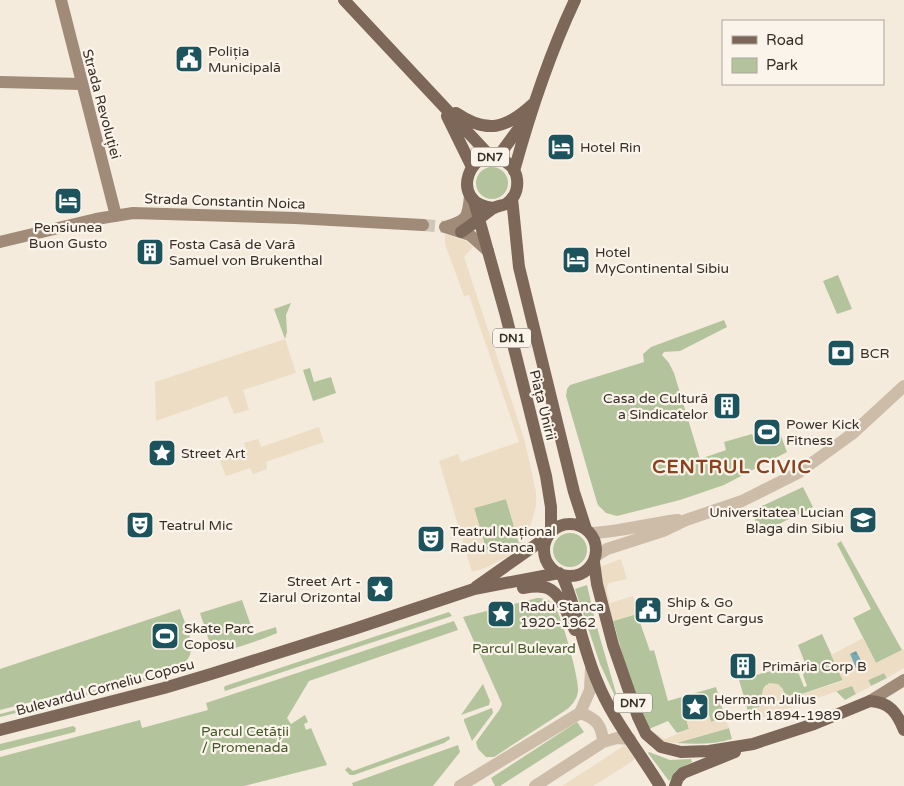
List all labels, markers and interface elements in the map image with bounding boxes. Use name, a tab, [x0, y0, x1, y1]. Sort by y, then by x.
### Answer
legend	[722, 20, 884, 85]
text: Road	[766, 31, 804, 49]
place label: Poliția Municipală	[208, 43, 281, 76]
public building icon: Poliția Municipală	[174, 44, 204, 74]
street label: Strada Revoluției	[79, 47, 124, 161]
text: Park	[766, 56, 798, 74]
hotel icon: Hotel Rin	[546, 132, 576, 162]
place label: Hotel Rin	[580, 139, 641, 156]
road number: DN7	[471, 148, 509, 166]
hotel icon: Pensiunea Buon Gusto	[53, 186, 83, 216]
street label: Strada Constantin Noica	[144, 190, 306, 213]
place label: Pensiunea Buon Gusto	[29, 219, 107, 252]
place label: Fosta Casă de Vară Samuel von Brukenthal	[169, 236, 322, 269]
building icon: Fosta Casă de Vară Samuel von Brukenthal	[135, 237, 165, 267]
place label: Hotel MyContinental Sibiu	[595, 244, 729, 277]
hotel icon: Hotel MyContinental Sibiu	[561, 245, 591, 275]
road number: DN1	[493, 328, 531, 348]
bank icon: BCR	[826, 338, 856, 368]
place label: BCR	[860, 345, 889, 362]
street label: Piața Unirii	[526, 368, 559, 442]
place label: Casa de Cultură a Sindicatelor	[603, 390, 709, 423]
building icon: Casa de Cultură a Sindicatelor	[712, 391, 742, 421]
place label: Power Kick Fitness	[786, 416, 860, 449]
sports icon: Power Kick Fitness	[752, 417, 782, 447]
place icon: Street Art	[147, 438, 177, 468]
place label: Street Art	[181, 445, 246, 462]
district label: CENTRUL CIVIC	[652, 456, 812, 478]
place label: Universitatea Lucian Blaga din Sibiu	[709, 504, 844, 537]
school or university icon: Universitatea Lucian Blaga din Sibiu	[848, 505, 878, 535]
theatre icon: Teatrul Mic	[125, 510, 155, 540]
place label: Teatrul Mic	[159, 517, 233, 534]
place label: Teatrul Național Radu Stanca	[450, 523, 556, 556]
theatre icon: Teatrul Național Radu Stanca	[416, 524, 446, 554]
place label: Street Art - Ziarul Orizontal	[259, 573, 361, 606]
place icon: Street Art - Ziarul Orizontal	[365, 574, 395, 604]
place label: Ship & Go Urgent Cargus	[667, 594, 764, 627]
public building icon: Ship & Go Urgent Cargus	[633, 595, 663, 625]
place label: Radu Stanca 1920-1962	[520, 598, 604, 631]
place icon: Radu Stanca 1920-1962	[486, 599, 516, 629]
place label: Skate Parc Coposu	[184, 620, 254, 653]
sports icon: Skate Parc Coposu	[150, 621, 180, 651]
park label: Parcul Bulevard	[472, 640, 576, 657]
building icon: Primăria Corp B	[728, 651, 758, 681]
street label: Bulevardul Corneliu Coposu	[14, 655, 196, 719]
place label: Primăria Corp B	[762, 658, 867, 675]
place label: Hermann Julius Oberth 1894-1989	[714, 691, 841, 724]
place icon: Hermann Julius Oberth 1894-1989	[680, 692, 710, 722]
road number: DN7	[614, 694, 652, 712]
park label: Parcul Cetății / Promenada	[201, 723, 289, 756]

